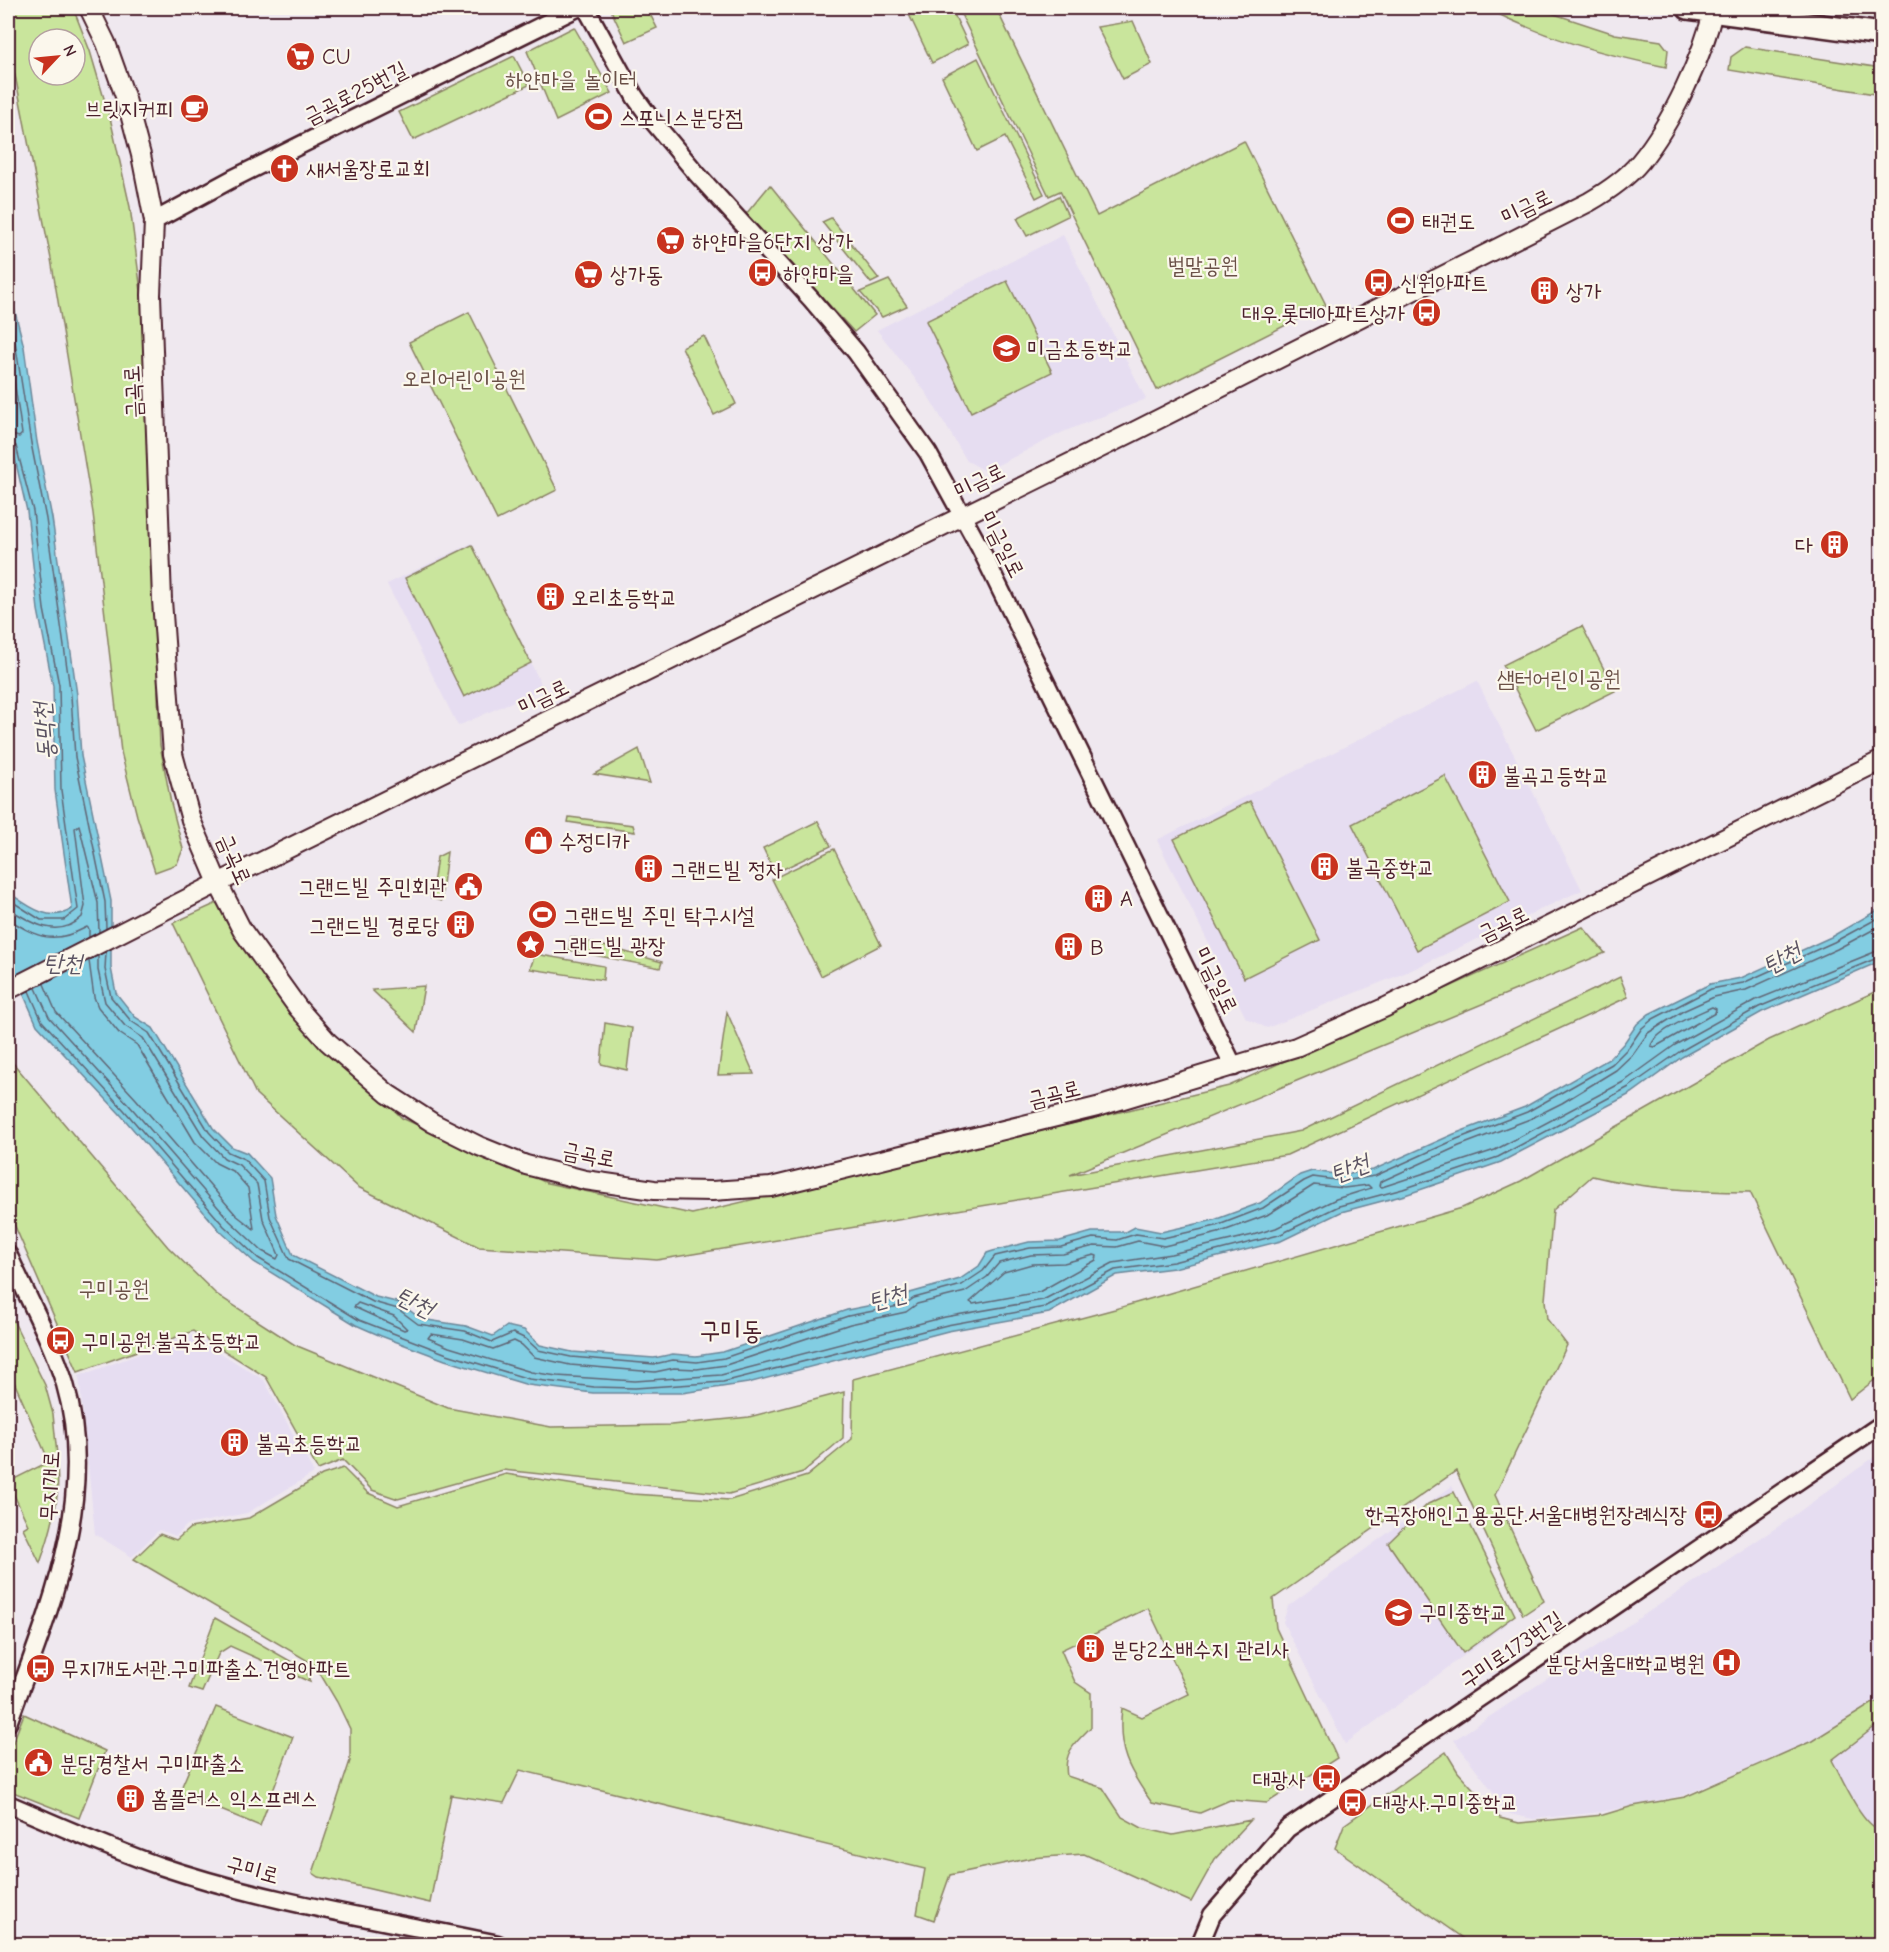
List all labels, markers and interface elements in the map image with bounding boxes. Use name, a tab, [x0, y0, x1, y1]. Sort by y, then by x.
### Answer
north arrow	[27, 27, 87, 87]
supermarket icon: CU	[285, 40, 317, 72]
text: N	[59, 42, 80, 59]
place label: CU	[322, 44, 351, 70]
street label: 금곡로25번길	[300, 56, 411, 130]
park label: 하얀마을 놀이터	[505, 67, 637, 93]
cafe icon: 브릿지커피	[178, 92, 210, 124]
place label: 브릿지커피	[84, 96, 173, 122]
sports icon: 스포니스분당점	[582, 101, 614, 133]
place label: 스포니스분당점	[619, 105, 743, 131]
church icon: 새서울장로교회	[269, 152, 301, 184]
place label: 새서울장로교회	[306, 156, 430, 182]
street label: 미금로	[1497, 184, 1556, 230]
sports icon: 태권도	[1385, 205, 1417, 237]
place label: 태권도	[1422, 209, 1475, 235]
supermarket icon: 하얀마을6단지 상가	[655, 225, 687, 257]
place label: 하얀마을6단지 상가	[692, 229, 853, 255]
park label: 벌말공원	[1168, 253, 1238, 279]
bus stop icon: 하얀마을	[746, 257, 778, 289]
supermarket icon: 상가동	[573, 258, 605, 290]
place label: 하얀마을	[783, 261, 854, 287]
place label: 상가동	[610, 262, 663, 288]
bus stop icon: 신원아파트	[1363, 266, 1395, 298]
place label: 신원아파트	[1400, 270, 1489, 296]
building icon: 상가	[1529, 275, 1561, 307]
place label: 상가	[1566, 279, 1602, 305]
bus stop icon: 대우.롯데아파트상가	[1410, 297, 1442, 329]
place label: 대우.롯데아파트상가	[1242, 301, 1405, 327]
school or university icon: 미금초등학교	[990, 332, 1022, 364]
place label: 미금초등학교	[1027, 336, 1133, 362]
street label: 금곡로	[119, 365, 147, 419]
park label: 오리어린이공원	[402, 366, 526, 392]
street label: 미금로	[950, 458, 1009, 504]
street label: 미금일로	[974, 507, 1030, 582]
building icon: 다	[1818, 529, 1850, 561]
place label: 다	[1795, 533, 1813, 559]
building icon: 오리초등학교	[534, 581, 566, 613]
place label: 오리초등학교	[571, 585, 677, 611]
park label: 샘터어린이공원	[1497, 666, 1621, 692]
street label: 미금로	[514, 674, 573, 720]
water label: 동막천	[27, 698, 60, 761]
building icon: 불곡고등학교	[1466, 759, 1498, 791]
place label: 불곡고등학교	[1503, 763, 1609, 789]
shop icon: 수정디카	[522, 825, 554, 857]
place label: 수정디카	[559, 829, 630, 855]
street label: 금곡로	[211, 830, 257, 889]
building icon: 불곡중학교	[1309, 851, 1341, 883]
building icon: 그랜드빌 정자	[633, 853, 665, 885]
place label: 불곡중학교	[1346, 855, 1435, 881]
place label: 그랜드빌 정자	[670, 857, 784, 883]
public building icon: 그랜드빌 주민회관	[452, 870, 484, 902]
place label: 그랜드빌 주민회관	[298, 874, 447, 900]
building icon: A	[1083, 882, 1115, 914]
place label: A	[1120, 886, 1133, 912]
sports icon: 그랜드빌 주민 탁구시설	[526, 899, 558, 931]
street label: 금곡로	[1474, 901, 1533, 947]
place label: 그랜드빌 주민 탁구시설	[563, 903, 755, 929]
building icon: 그랜드빌 경로당	[445, 909, 477, 941]
place label: 그랜드빌 경로당	[309, 913, 440, 939]
place icon: 그랜드빌 광장	[515, 929, 547, 961]
building icon: B	[1053, 931, 1085, 963]
place label: 그랜드빌 광장	[552, 933, 666, 959]
place label: B	[1090, 935, 1104, 961]
water label: 탄천	[1758, 935, 1808, 980]
street label: 미금일로	[1189, 943, 1243, 1018]
water label: 탄천	[44, 949, 85, 977]
street label: 금곡로	[1025, 1075, 1083, 1113]
street label: 금곡로	[560, 1137, 617, 1173]
water label: 탄천	[1327, 1147, 1376, 1188]
park label: 구미공원	[79, 1276, 149, 1302]
water label: 탄천	[866, 1278, 913, 1316]
water label: 탄천	[392, 1281, 441, 1324]
district label: 구미동	[700, 1316, 762, 1346]
bus stop icon: 구미공원.불곡초등학교	[44, 1325, 76, 1357]
place label: 구미공원.불곡초등학교	[81, 1329, 261, 1355]
building icon: 불곡초등학교	[219, 1427, 251, 1459]
place label: 불곡초등학교	[256, 1431, 362, 1457]
street label: 무지개로	[35, 1450, 65, 1522]
bus stop icon: 한국장애인고용공단.서울대병원장례식장	[1692, 1498, 1724, 1530]
place label: 한국장애인고용공단.서울대병원장례식장	[1365, 1502, 1687, 1528]
school or university icon: 구미중학교	[1382, 1596, 1414, 1628]
place label: 구미중학교	[1419, 1600, 1508, 1626]
street label: 구미로173번길	[1455, 1606, 1568, 1694]
building icon: 분당2소배수지 관리사	[1074, 1633, 1106, 1665]
place label: 분당2소배수지 관리사	[1111, 1637, 1289, 1663]
hospital icon: 분당서울대학교병원	[1710, 1647, 1742, 1679]
place label: 분당서울대학교병원	[1546, 1651, 1705, 1677]
bus stop icon: 무지개도서관.구미파출소.건영아파트	[24, 1652, 56, 1684]
place label: 무지개도서관.구미파출소.건영아파트	[61, 1656, 351, 1682]
public building icon: 분당경찰서 구미파출소	[23, 1747, 55, 1779]
place label: 분당경찰서 구미파출소	[60, 1751, 244, 1777]
bus stop icon: 대광사	[1311, 1763, 1343, 1795]
place label: 대광사	[1253, 1767, 1306, 1793]
building icon: 홈플러스 익스프레스	[114, 1782, 146, 1814]
place label: 홈플러스 익스프레스	[151, 1786, 318, 1812]
bus stop icon: 대광사.구미중학교	[1336, 1786, 1368, 1818]
place label: 대광사.구미중학교	[1373, 1790, 1518, 1816]
street label: 구미로	[224, 1851, 282, 1889]

